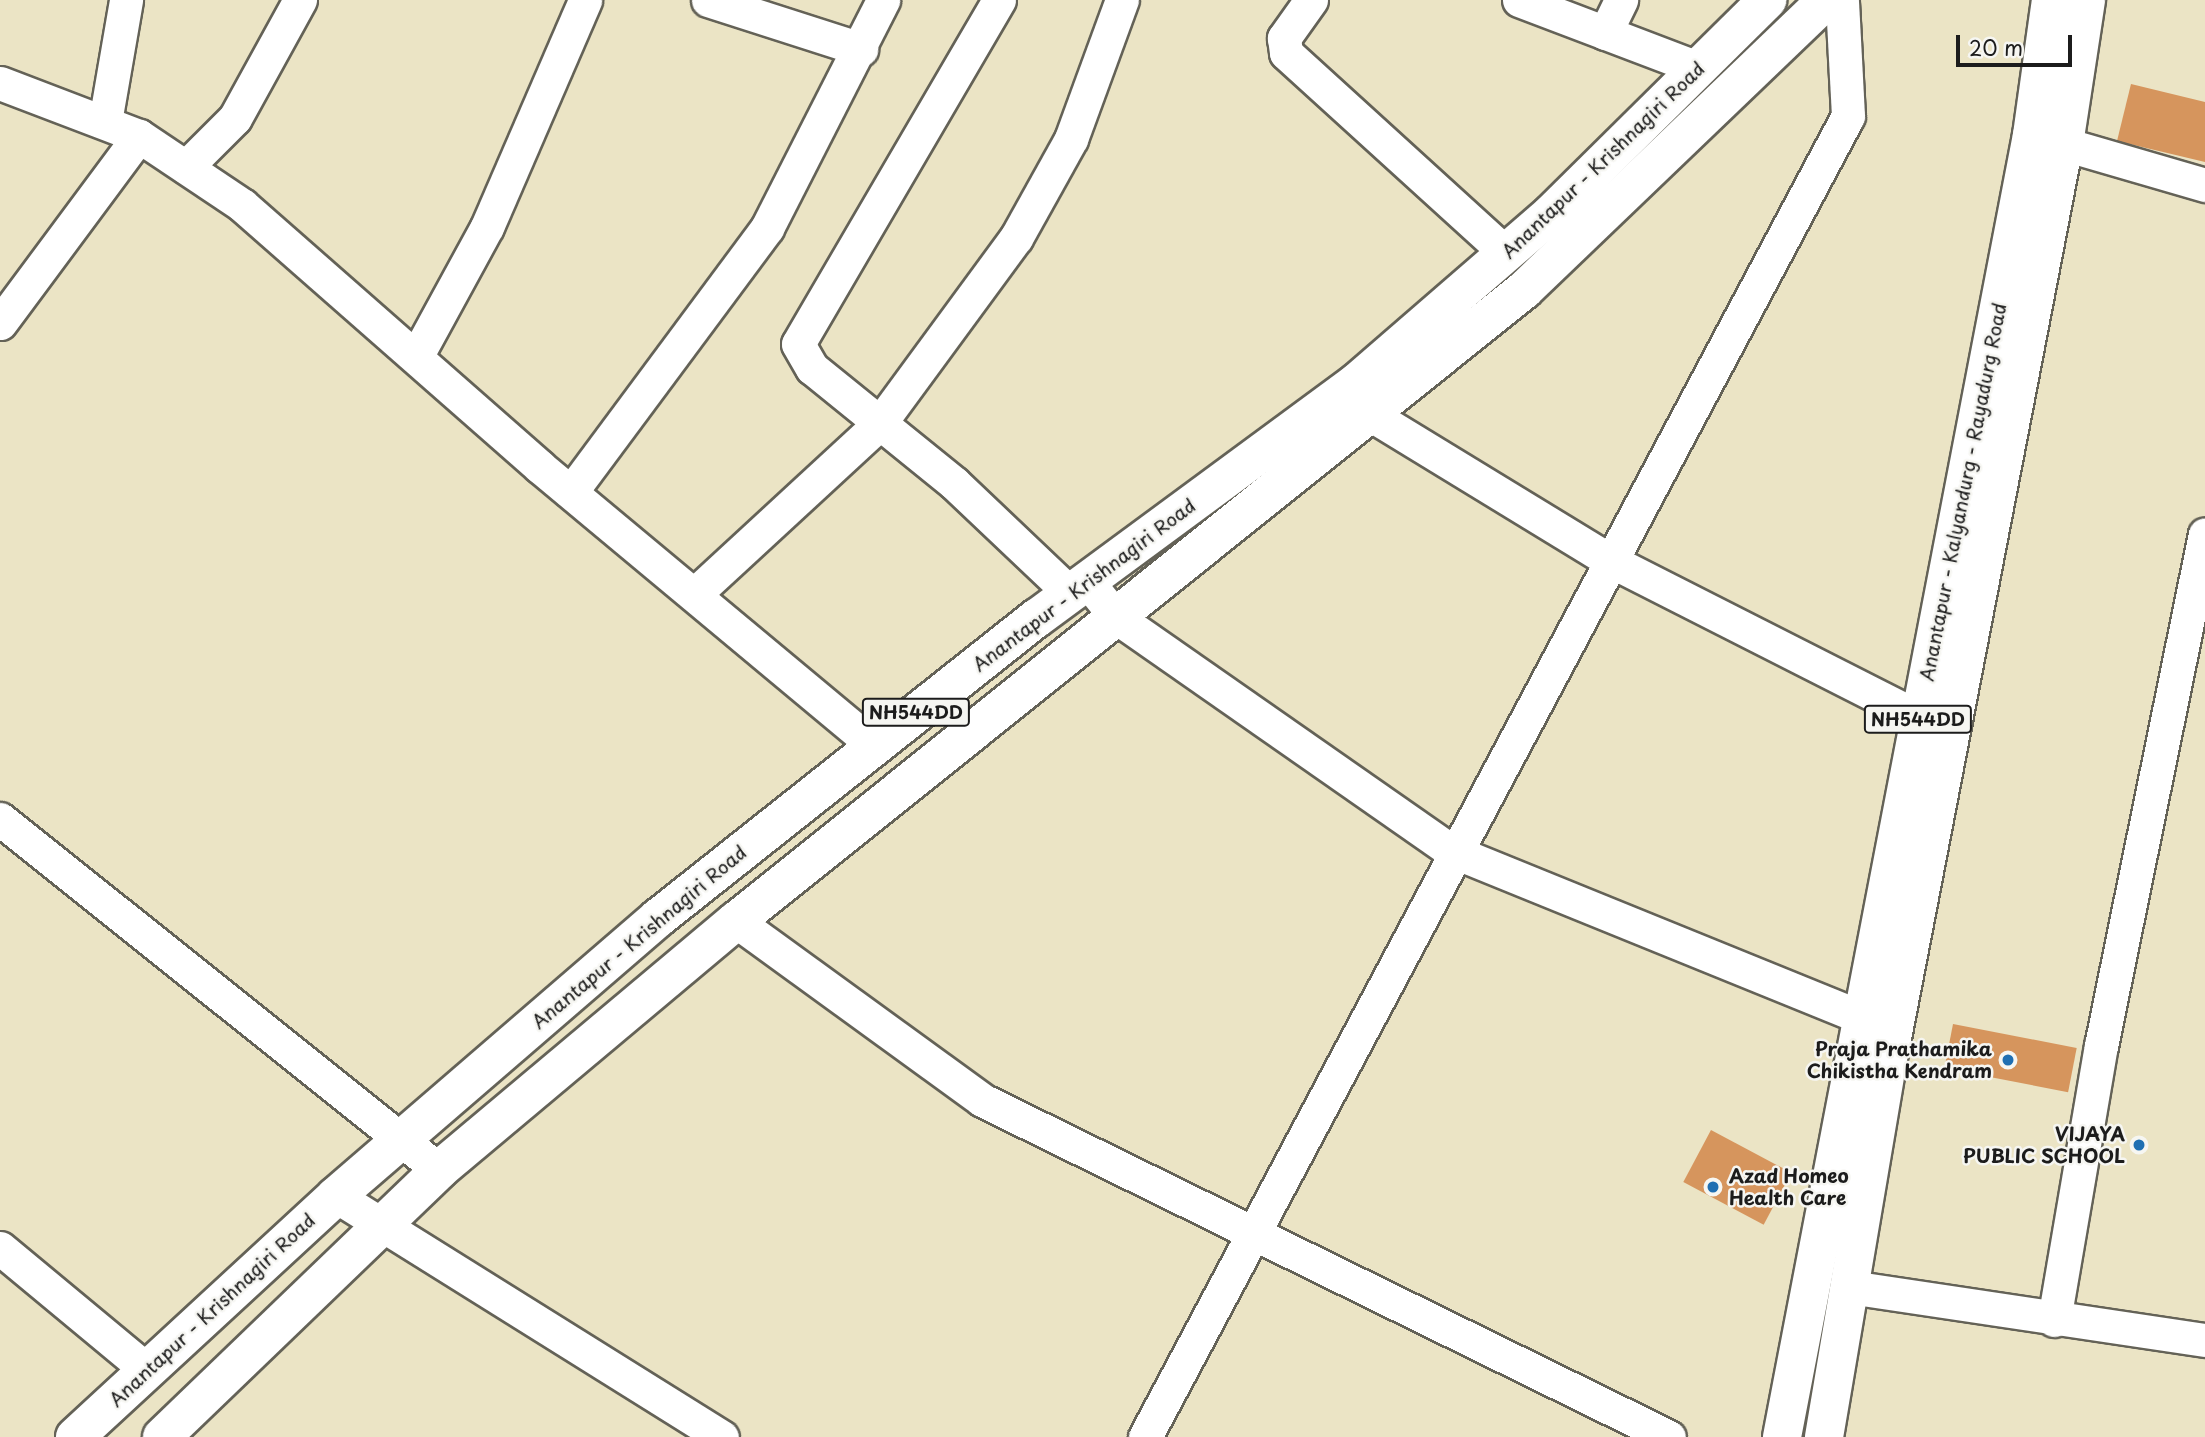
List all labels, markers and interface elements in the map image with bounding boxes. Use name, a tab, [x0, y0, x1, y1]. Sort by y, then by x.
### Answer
scale bar	[1960, 21, 2076, 65]
text: 20 m	[1969, 31, 2023, 63]
street label: Anantapur - Krishnagiri Road	[1497, 57, 1709, 263]
street label: Anantapur - Kalyandurg - Rayadurg Road	[1915, 299, 2011, 685]
street label: Anantapur - Krishnagiri Road	[968, 494, 1200, 676]
road number: NH544DD	[862, 698, 970, 726]
road number: NH544DD	[1864, 704, 1972, 734]
street label: Anantapur - Krishnagiri Road	[527, 840, 751, 1034]
place label: Praja Prathamika Chikistha Kendram	[1807, 1038, 1992, 1082]
marker: Praja Prathamika Chikistha Kendram	[1998, 1050, 2018, 1070]
place label: VIJAYA PUBLIC SCHOOL	[1962, 1123, 2125, 1167]
marker: VIJAYA PUBLIC SCHOOL	[2131, 1137, 2147, 1153]
place label: Azad Homeo Health Care	[1729, 1165, 1851, 1209]
marker: Azad Homeo Health Care	[1703, 1177, 1723, 1197]
street label: Anantapur - Krishnagiri Road	[104, 1208, 320, 1412]

